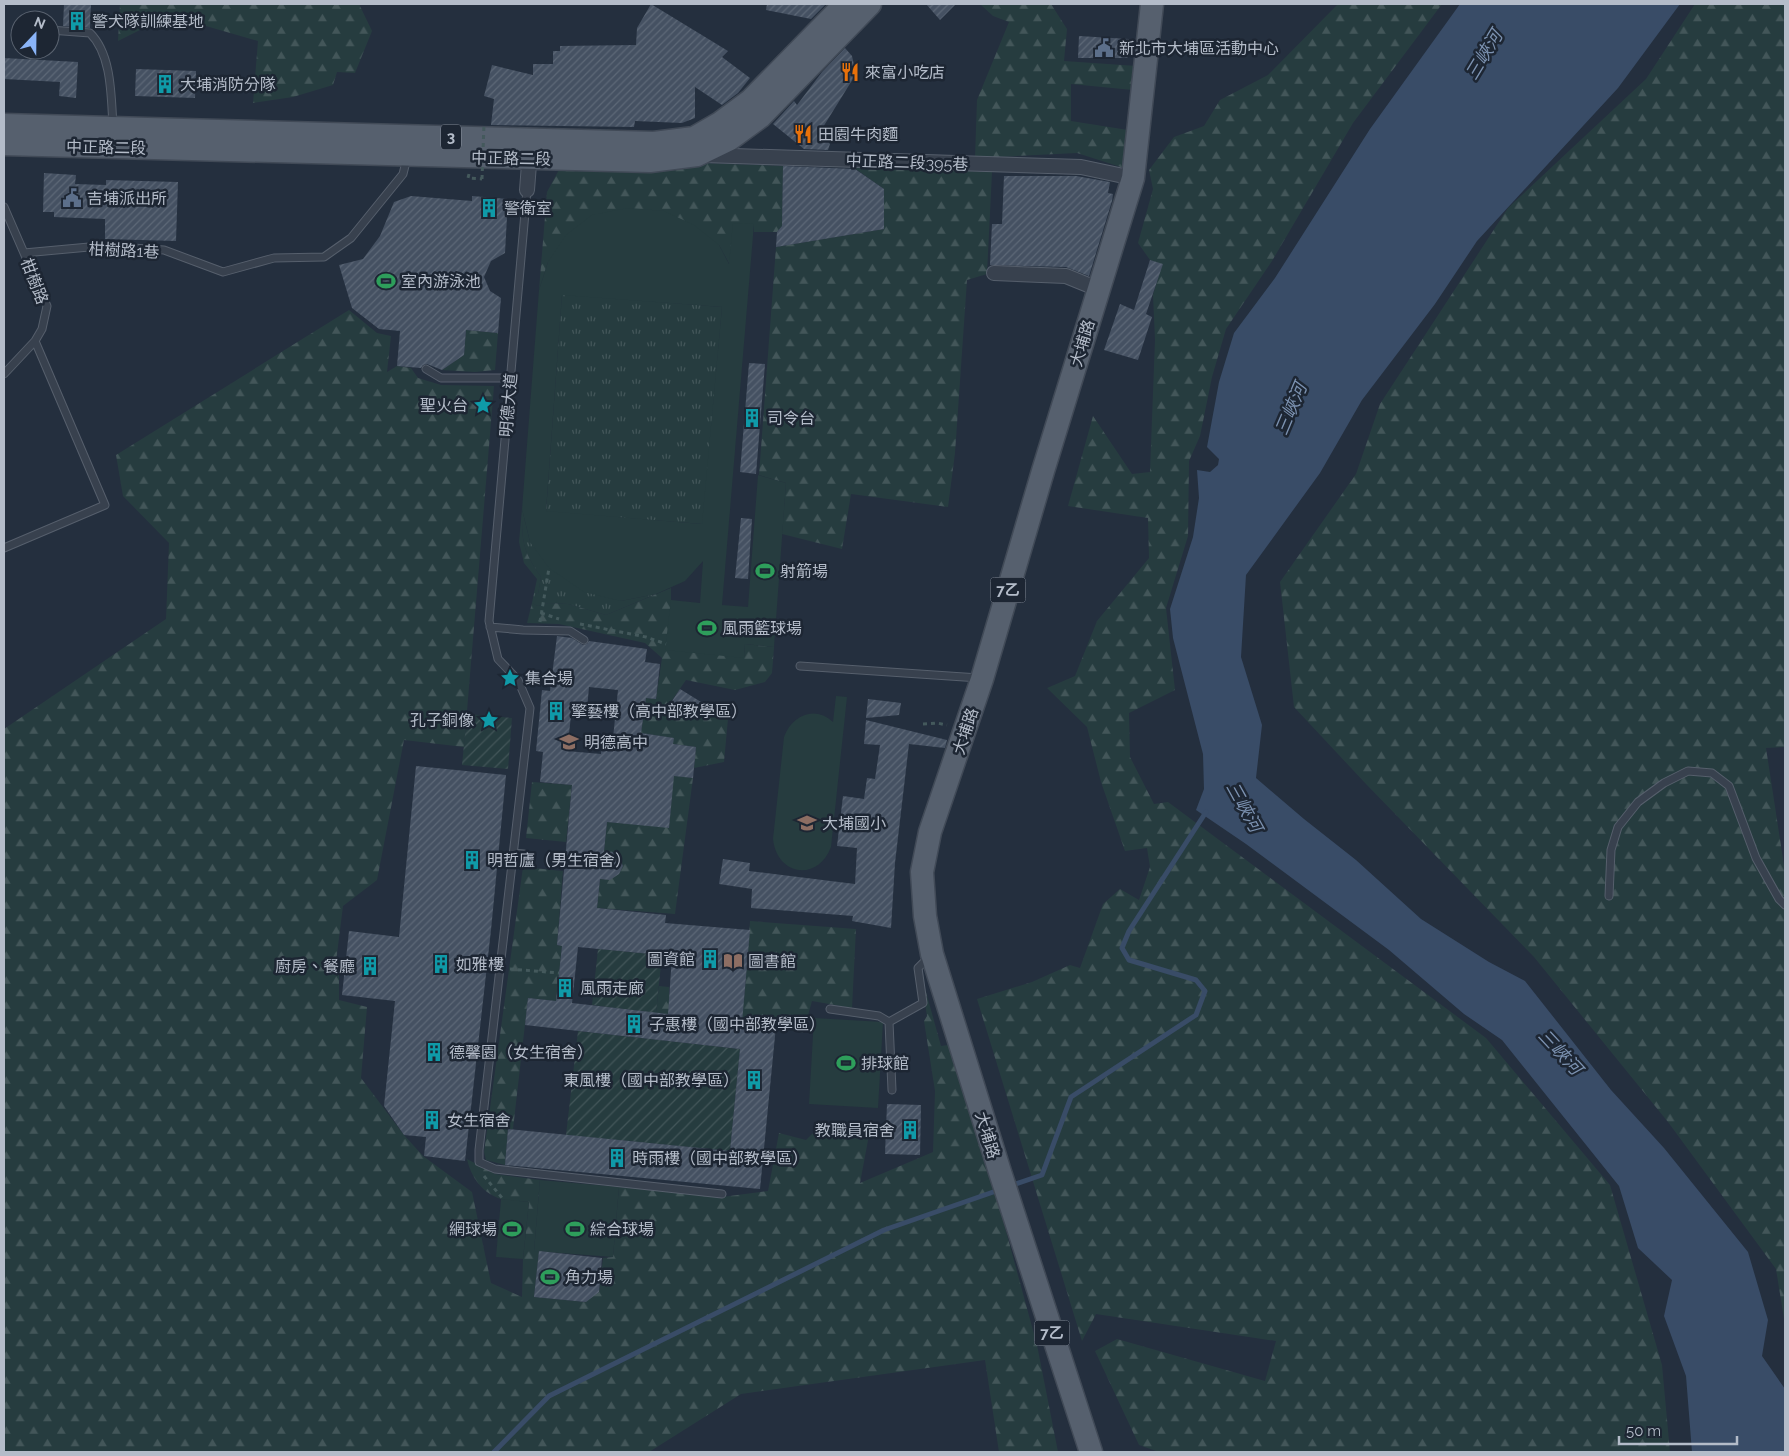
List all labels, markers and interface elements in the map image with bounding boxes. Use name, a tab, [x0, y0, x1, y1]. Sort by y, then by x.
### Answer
north arrow	[10, 10, 60, 60]
building icon: 警犬隊訓練基地	[66, 10, 88, 32]
place label: 警犬隊訓練基地	[92, 12, 204, 31]
text: N	[32, 14, 48, 32]
water label: 三峽河	[1461, 24, 1508, 83]
public building icon: 新北市大埔區活動中心	[1093, 37, 1115, 59]
place label: 新北市大埔區活動中心	[1119, 39, 1279, 58]
restaurant icon: 來富小吃店	[839, 61, 861, 83]
place label: 來富小吃店	[865, 63, 945, 82]
building icon: 大埔消防分隊	[154, 73, 176, 95]
place label: 大埔消防分隊	[180, 75, 276, 94]
restaurant icon: 田園牛肉麵	[792, 123, 814, 145]
road number: 3	[441, 124, 461, 150]
place label: 田園牛肉麵	[818, 125, 898, 144]
street label: 中正路二段	[66, 137, 146, 158]
street label: 中正路二段	[471, 148, 551, 169]
street label: 中正路二段395巷	[845, 151, 969, 174]
public building icon: 吉埔派出所	[61, 187, 83, 209]
place label: 吉埔派出所	[87, 189, 167, 208]
building icon: 警衛室	[478, 197, 500, 219]
place label: 警衛室	[504, 199, 552, 218]
street label: 柑樹路1巷	[88, 239, 160, 262]
street label: 柑樹路	[17, 255, 52, 307]
sports icon: 室內游泳池	[375, 270, 397, 292]
place label: 室內游泳池	[401, 272, 481, 291]
street label: 大埔路	[1066, 317, 1099, 369]
street label: 明德大道	[496, 372, 521, 438]
water label: 三峽河	[1270, 377, 1312, 438]
place icon: 聖火台	[472, 394, 494, 416]
place label: 聖火台	[420, 396, 468, 415]
building icon: 司令台	[741, 407, 763, 429]
place label: 司令台	[767, 409, 815, 428]
sports icon: 射箭場	[754, 560, 776, 582]
place label: 射箭場	[780, 562, 828, 581]
road number: 7乙	[990, 578, 1026, 602]
sports icon: 風雨籃球場	[696, 617, 718, 639]
place label: 風雨籃球場	[722, 619, 802, 638]
place icon: 集合場	[499, 667, 521, 689]
place label: 集合場	[525, 669, 573, 688]
building icon: 擎藝樓（高中部教學區）	[545, 700, 567, 722]
place label: 擎藝樓（高中部教學區）	[571, 702, 747, 721]
street label: 大埔路	[949, 705, 982, 757]
place icon: 孔子銅像	[478, 709, 500, 731]
place label: 孔子銅像	[410, 711, 474, 730]
school or university icon: 明德高中	[558, 731, 580, 753]
place label: 明德高中	[584, 733, 648, 752]
water label: 三峽河	[1222, 778, 1268, 838]
school or university icon: 大埔國小	[796, 812, 818, 834]
place label: 大埔國小	[822, 814, 886, 833]
building icon: 明哲廬（男生宿舍）	[461, 849, 483, 871]
place label: 明哲廬（男生宿舍）	[487, 851, 631, 870]
building icon: 圖資館	[699, 948, 721, 970]
place label: 圖資館	[647, 950, 695, 969]
library icon: 圖書館	[722, 950, 744, 972]
place label: 圖書館	[748, 952, 796, 971]
building icon: 如雅樓	[430, 953, 452, 975]
building icon: 廚房、餐廳	[359, 955, 381, 977]
place label: 如雅樓	[456, 955, 504, 974]
place label: 廚房、餐廳	[275, 957, 355, 976]
building icon: 風雨走廊	[554, 977, 576, 999]
place label: 風雨走廊	[580, 979, 644, 998]
building icon: 子惠樓（國中部教學區）	[623, 1013, 645, 1035]
place label: 子惠樓（國中部教學區）	[649, 1015, 825, 1034]
water label: 三峽河	[1534, 1025, 1589, 1081]
building icon: 德馨園（女生宿舍）	[423, 1041, 445, 1063]
place label: 德馨園（女生宿舍）	[449, 1043, 593, 1062]
sports icon: 排球館	[835, 1052, 857, 1074]
place label: 排球館	[861, 1054, 909, 1073]
building icon: 東風樓（國中部教學區）	[743, 1069, 765, 1091]
place label: 東風樓（國中部教學區）	[563, 1071, 739, 1090]
building icon: 女生宿舍	[421, 1109, 443, 1131]
street label: 大埔路	[971, 1109, 1004, 1161]
place label: 女生宿舍	[447, 1111, 511, 1130]
building icon: 教職員宿舍	[899, 1119, 921, 1141]
place label: 教職員宿舍	[815, 1121, 895, 1140]
building icon: 時雨樓（國中部教學區）	[606, 1147, 628, 1169]
place label: 時雨樓（國中部教學區）	[632, 1149, 808, 1168]
sports icon: 網球場	[501, 1218, 523, 1240]
sports icon: 綜合球場	[564, 1218, 586, 1240]
place label: 網球場	[449, 1220, 497, 1239]
place label: 綜合球場	[590, 1220, 654, 1239]
sports icon: 角力場	[539, 1266, 561, 1288]
place label: 角力場	[565, 1268, 613, 1287]
road number: 7乙	[1034, 1320, 1070, 1346]
scale bar	[1619, 1414, 1736, 1446]
text: 50 m	[1626, 1422, 1661, 1440]

